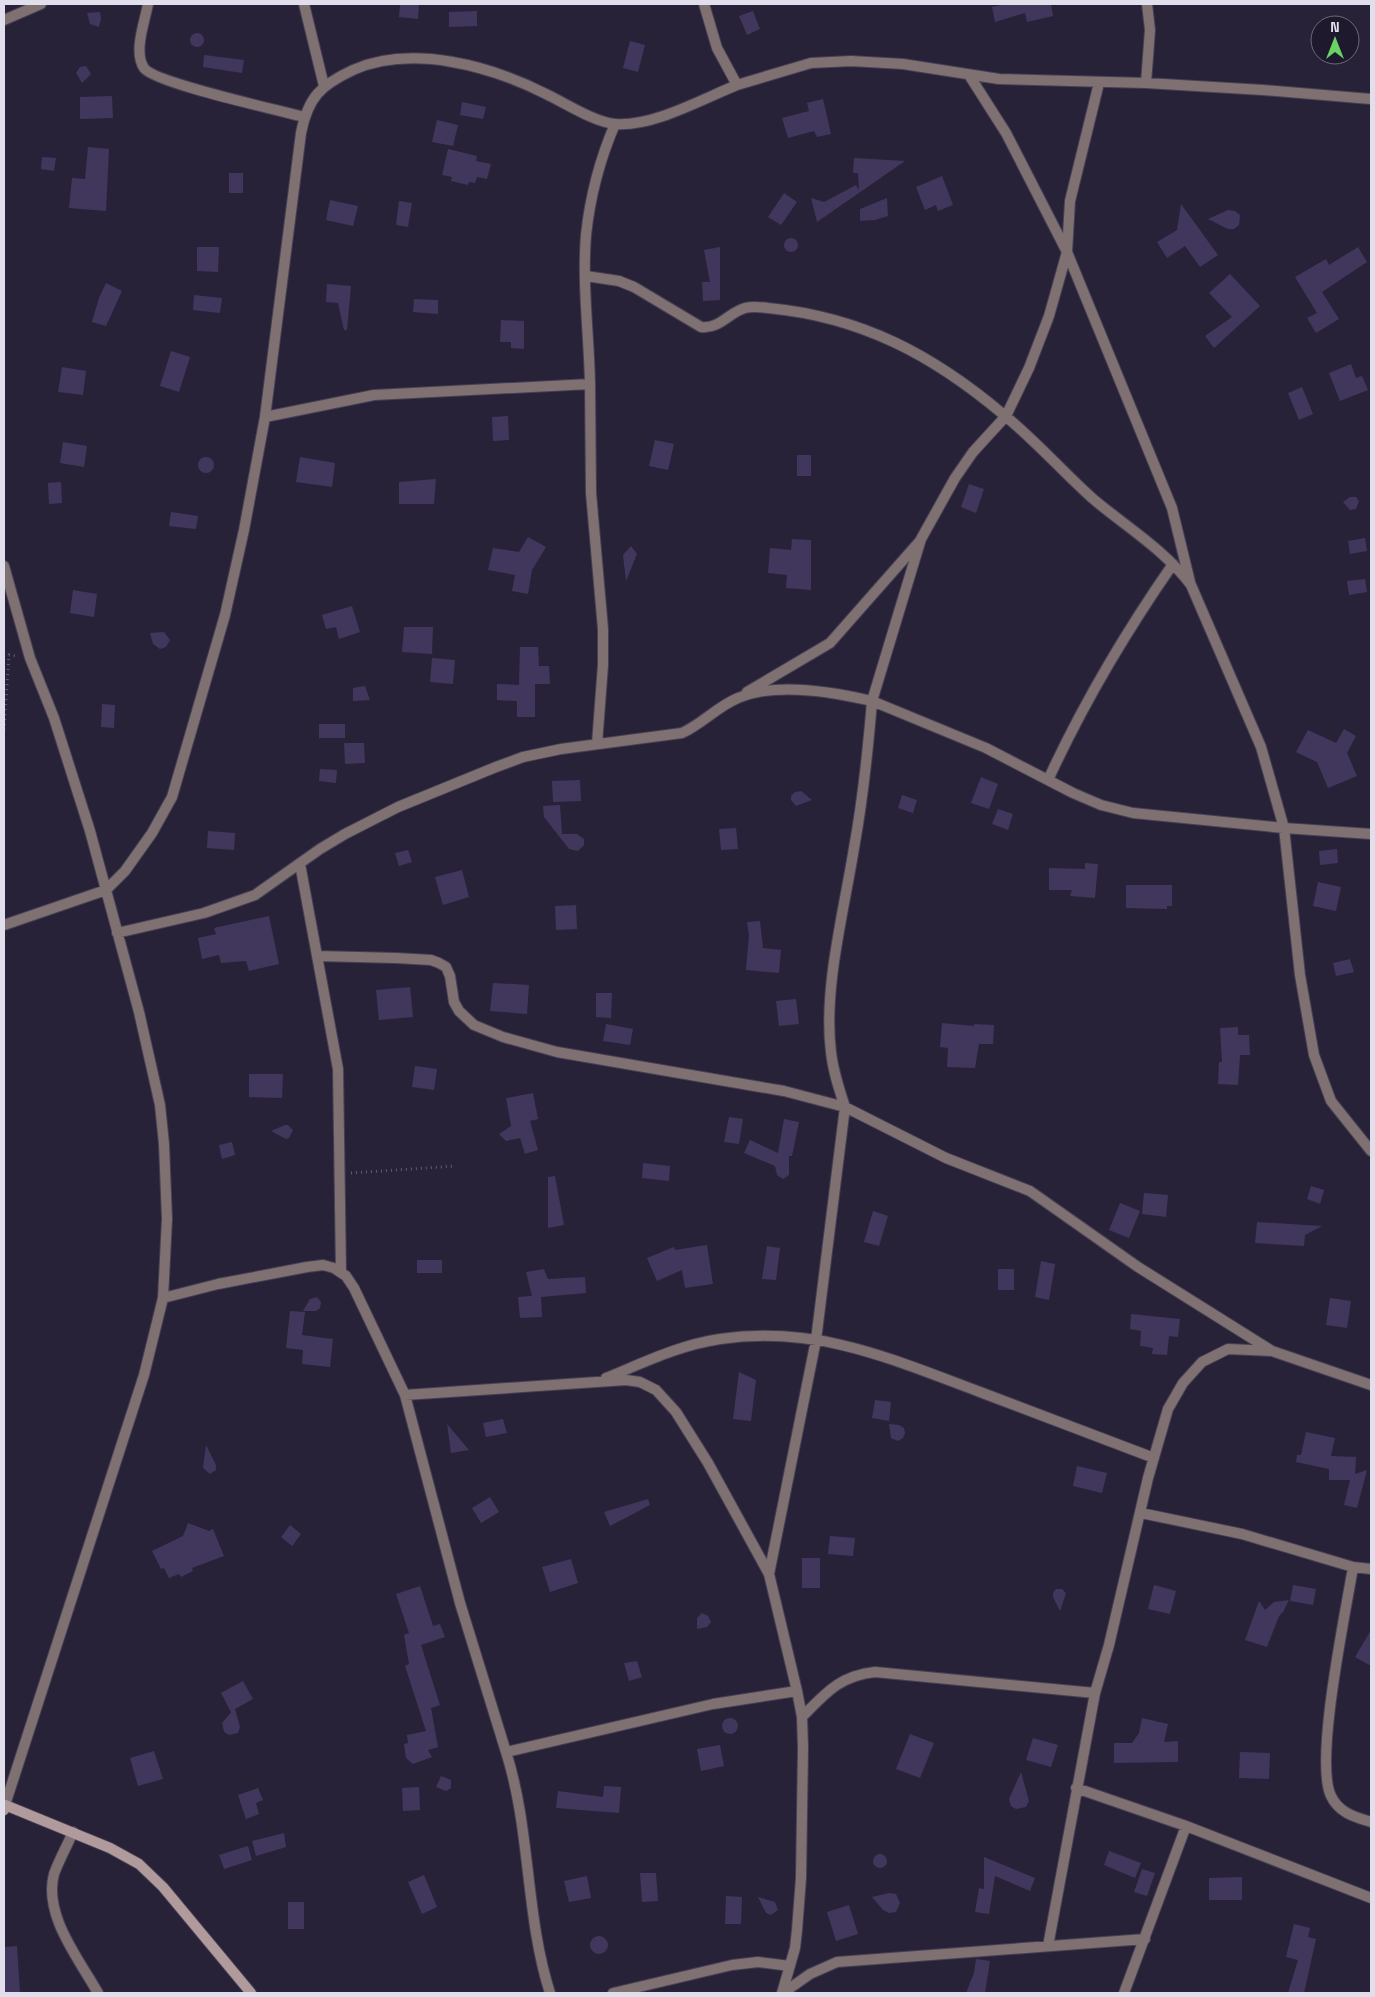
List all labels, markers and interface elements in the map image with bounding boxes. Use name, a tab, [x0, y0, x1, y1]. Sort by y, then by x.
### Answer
north arrow	[1310, 15, 1360, 65]
text: N	[1330, 18, 1340, 36]

